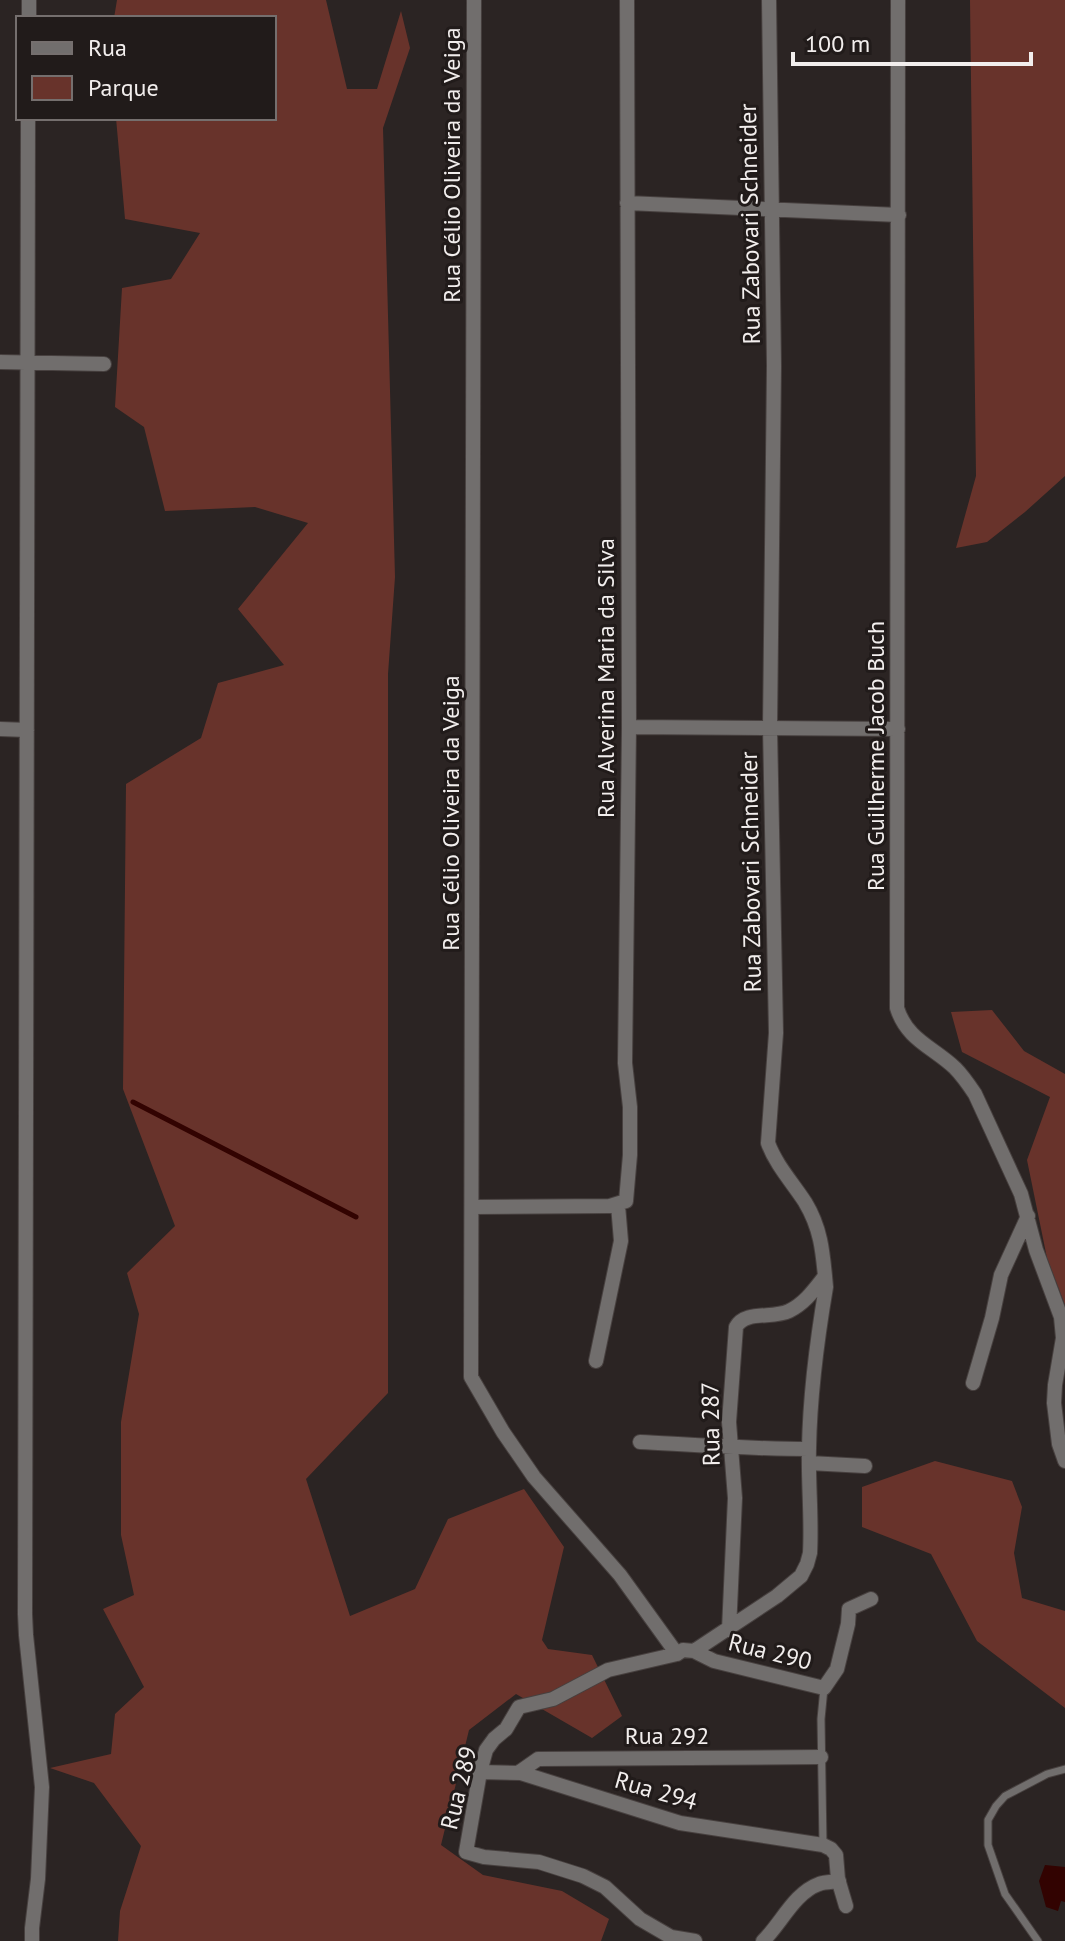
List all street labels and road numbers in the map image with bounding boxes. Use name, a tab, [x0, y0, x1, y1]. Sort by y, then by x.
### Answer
street label: Rua Célio Oliveira da Veiga	[436, 27, 467, 303]
street label: Rua Zabovari Schneider	[732, 103, 767, 345]
street label: Rua Alverina Maria da Silva	[590, 538, 621, 818]
street label: Rua Guilherme Jacob Buch	[860, 621, 891, 891]
street label: Rua Célio Oliveira da Veiga	[435, 675, 466, 951]
street label: Rua Zabovari Schneider	[733, 751, 768, 993]
street label: Rua 287	[694, 1381, 727, 1467]
street label: Rua 290	[725, 1626, 815, 1677]
street label: Rua 292	[625, 1720, 709, 1751]
street label: Rua 289	[433, 1743, 484, 1833]
street label: Rua 294	[611, 1764, 701, 1817]

